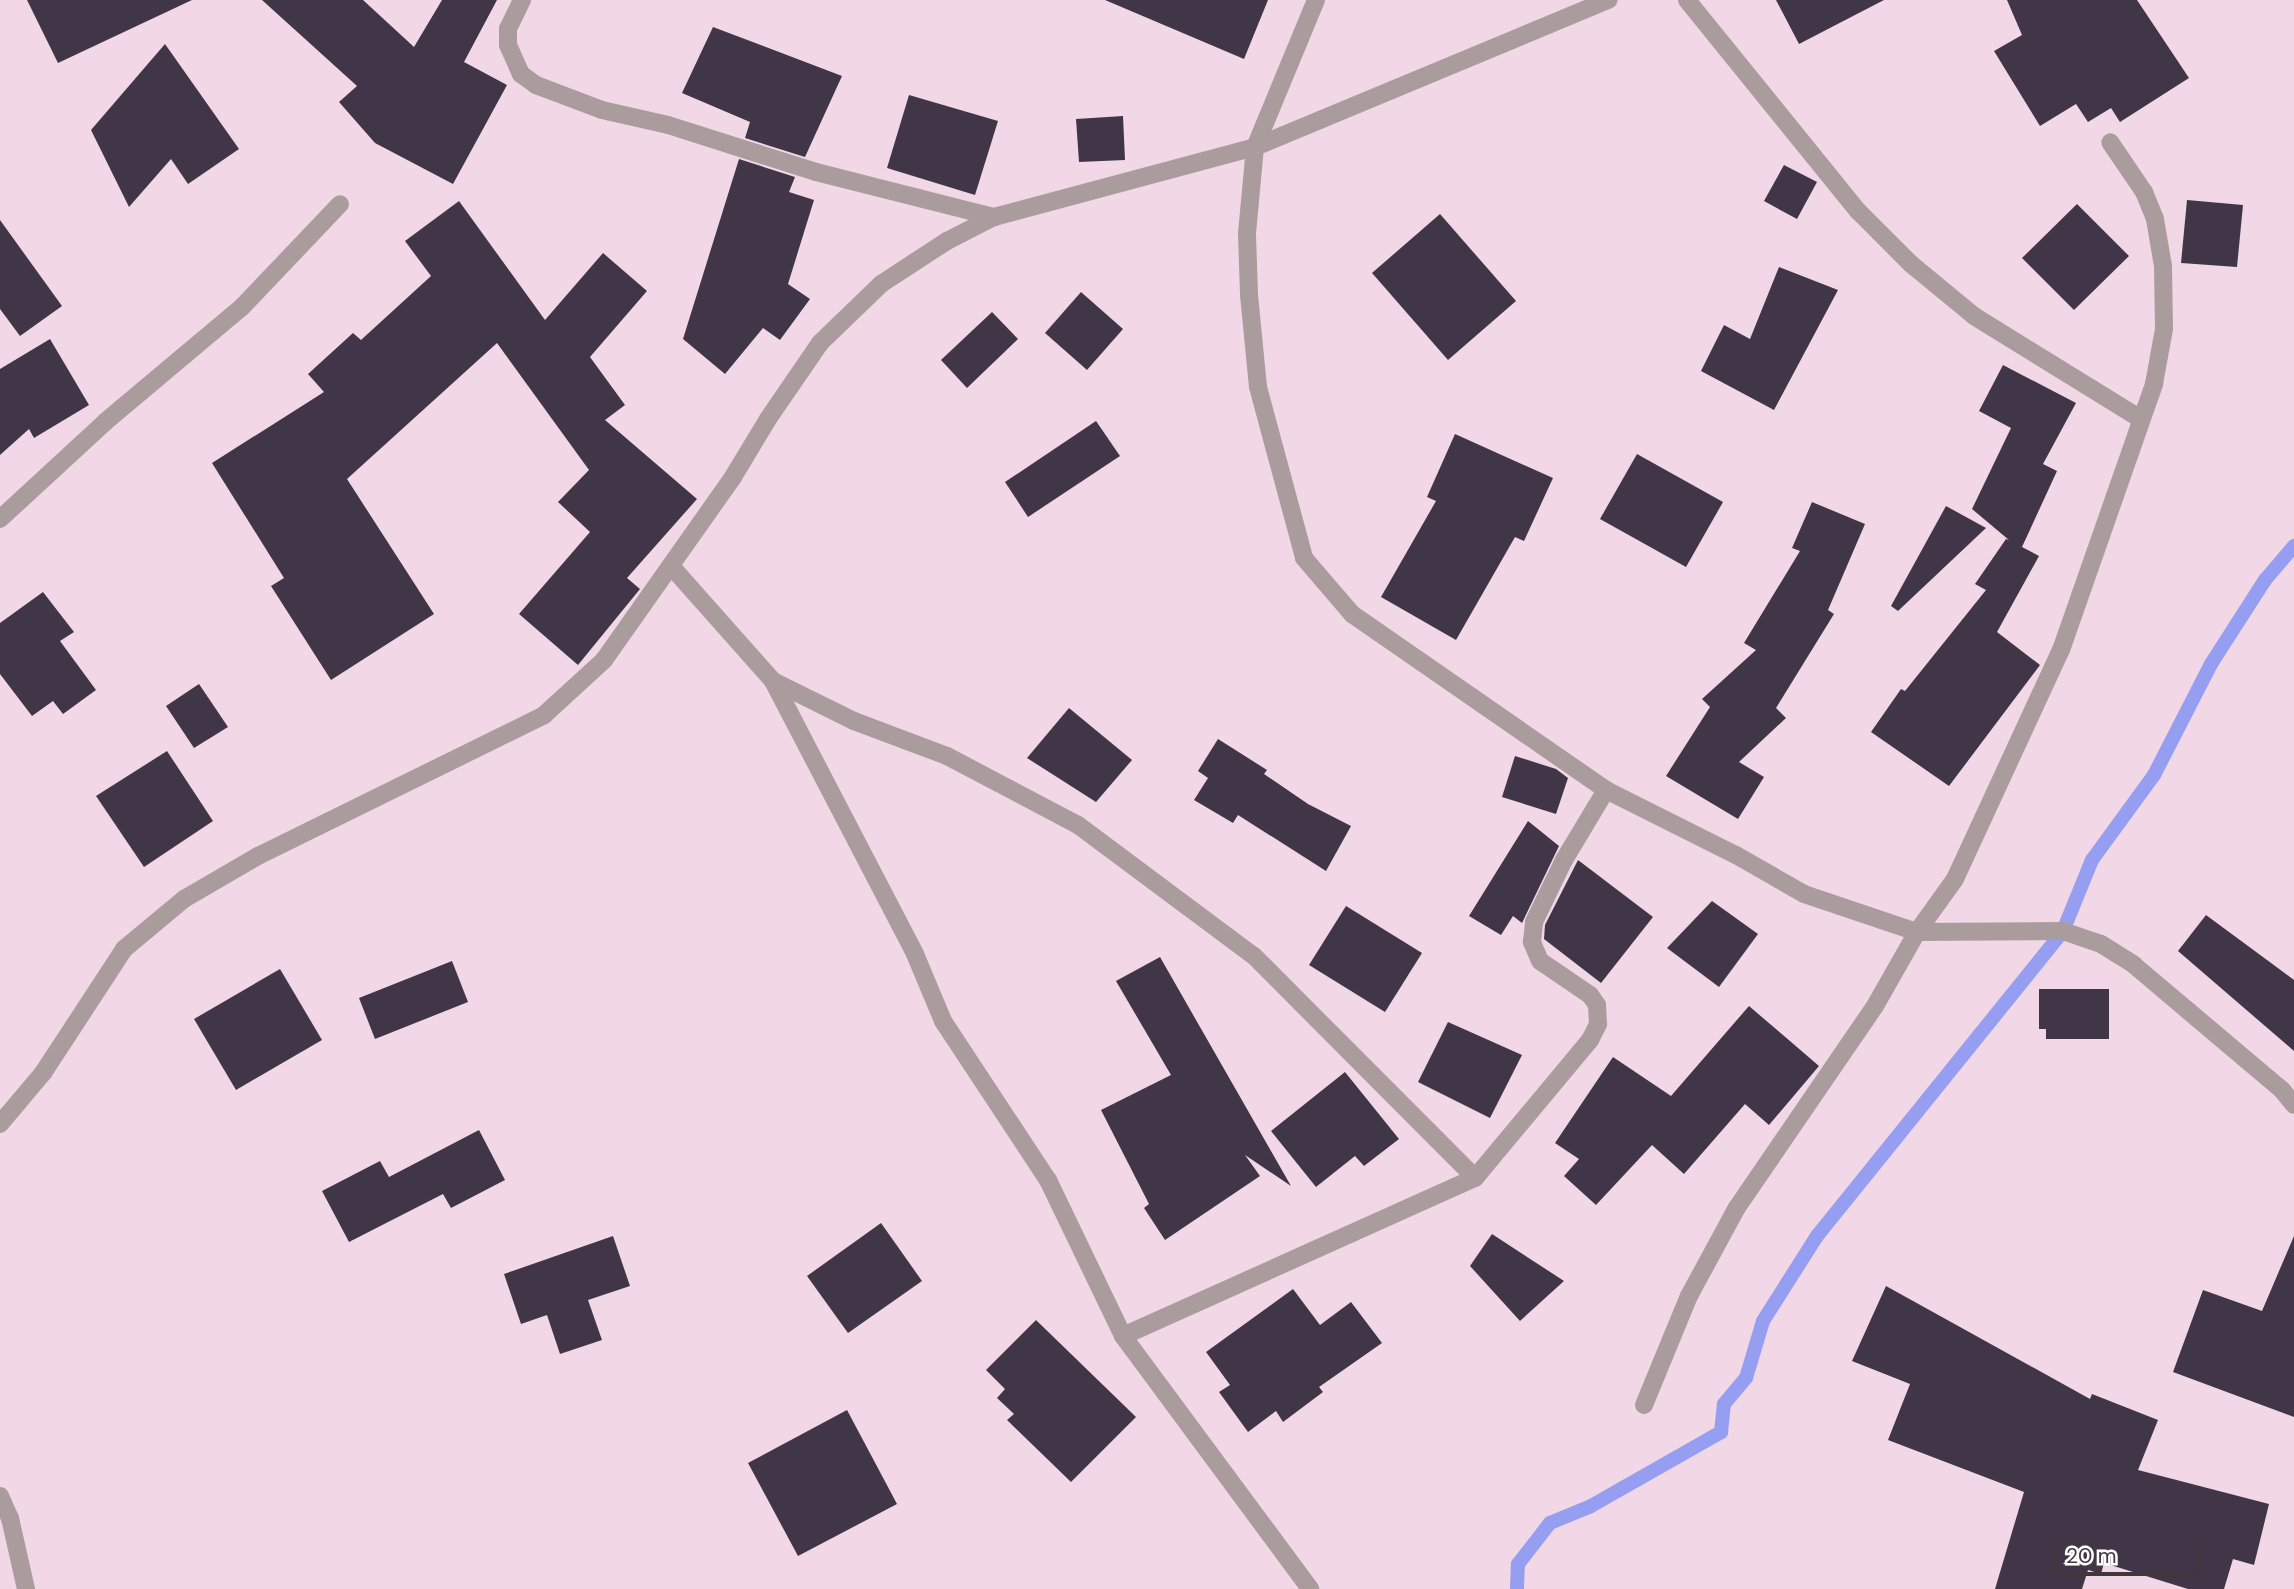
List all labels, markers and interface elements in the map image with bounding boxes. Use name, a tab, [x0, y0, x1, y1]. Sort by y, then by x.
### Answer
scale bar	[2056, 1530, 2203, 1574]
text: 20 m	[2066, 1542, 2117, 1570]

